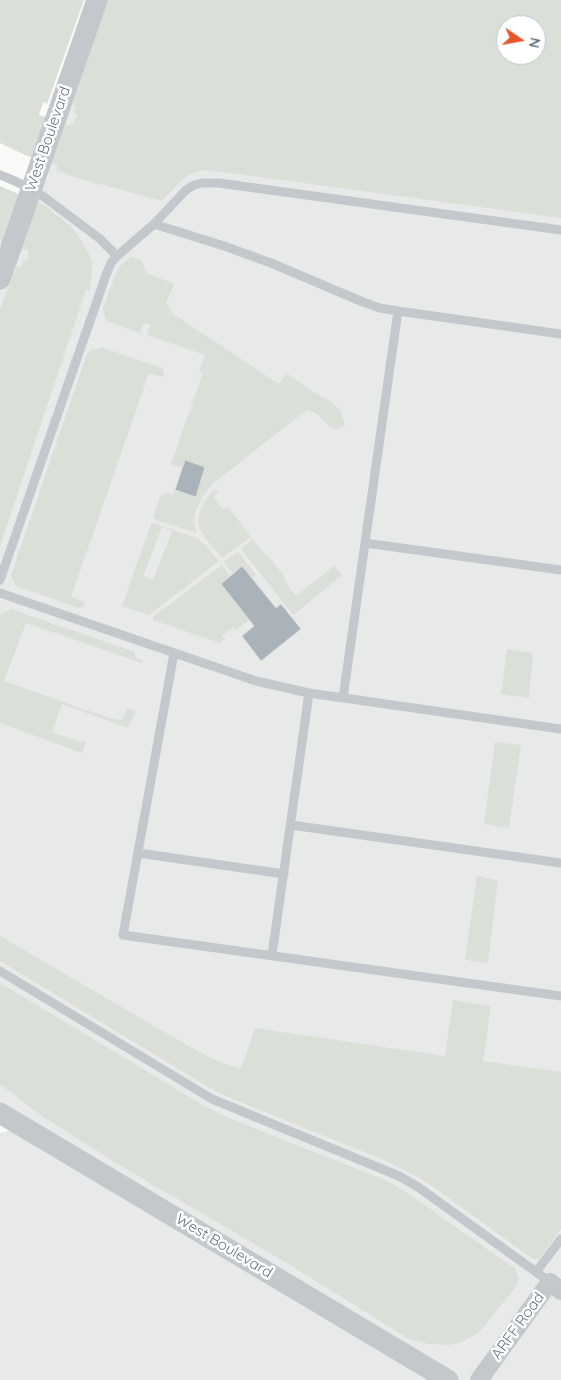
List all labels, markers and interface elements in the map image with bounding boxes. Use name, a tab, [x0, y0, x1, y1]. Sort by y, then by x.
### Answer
north arrow	[496, 15, 546, 65]
text: N	[525, 36, 545, 50]
street label: West Boulevard	[22, 84, 74, 194]
street label: West Boulevard	[172, 1210, 276, 1282]
street label: ARFF Road	[488, 1289, 548, 1363]

